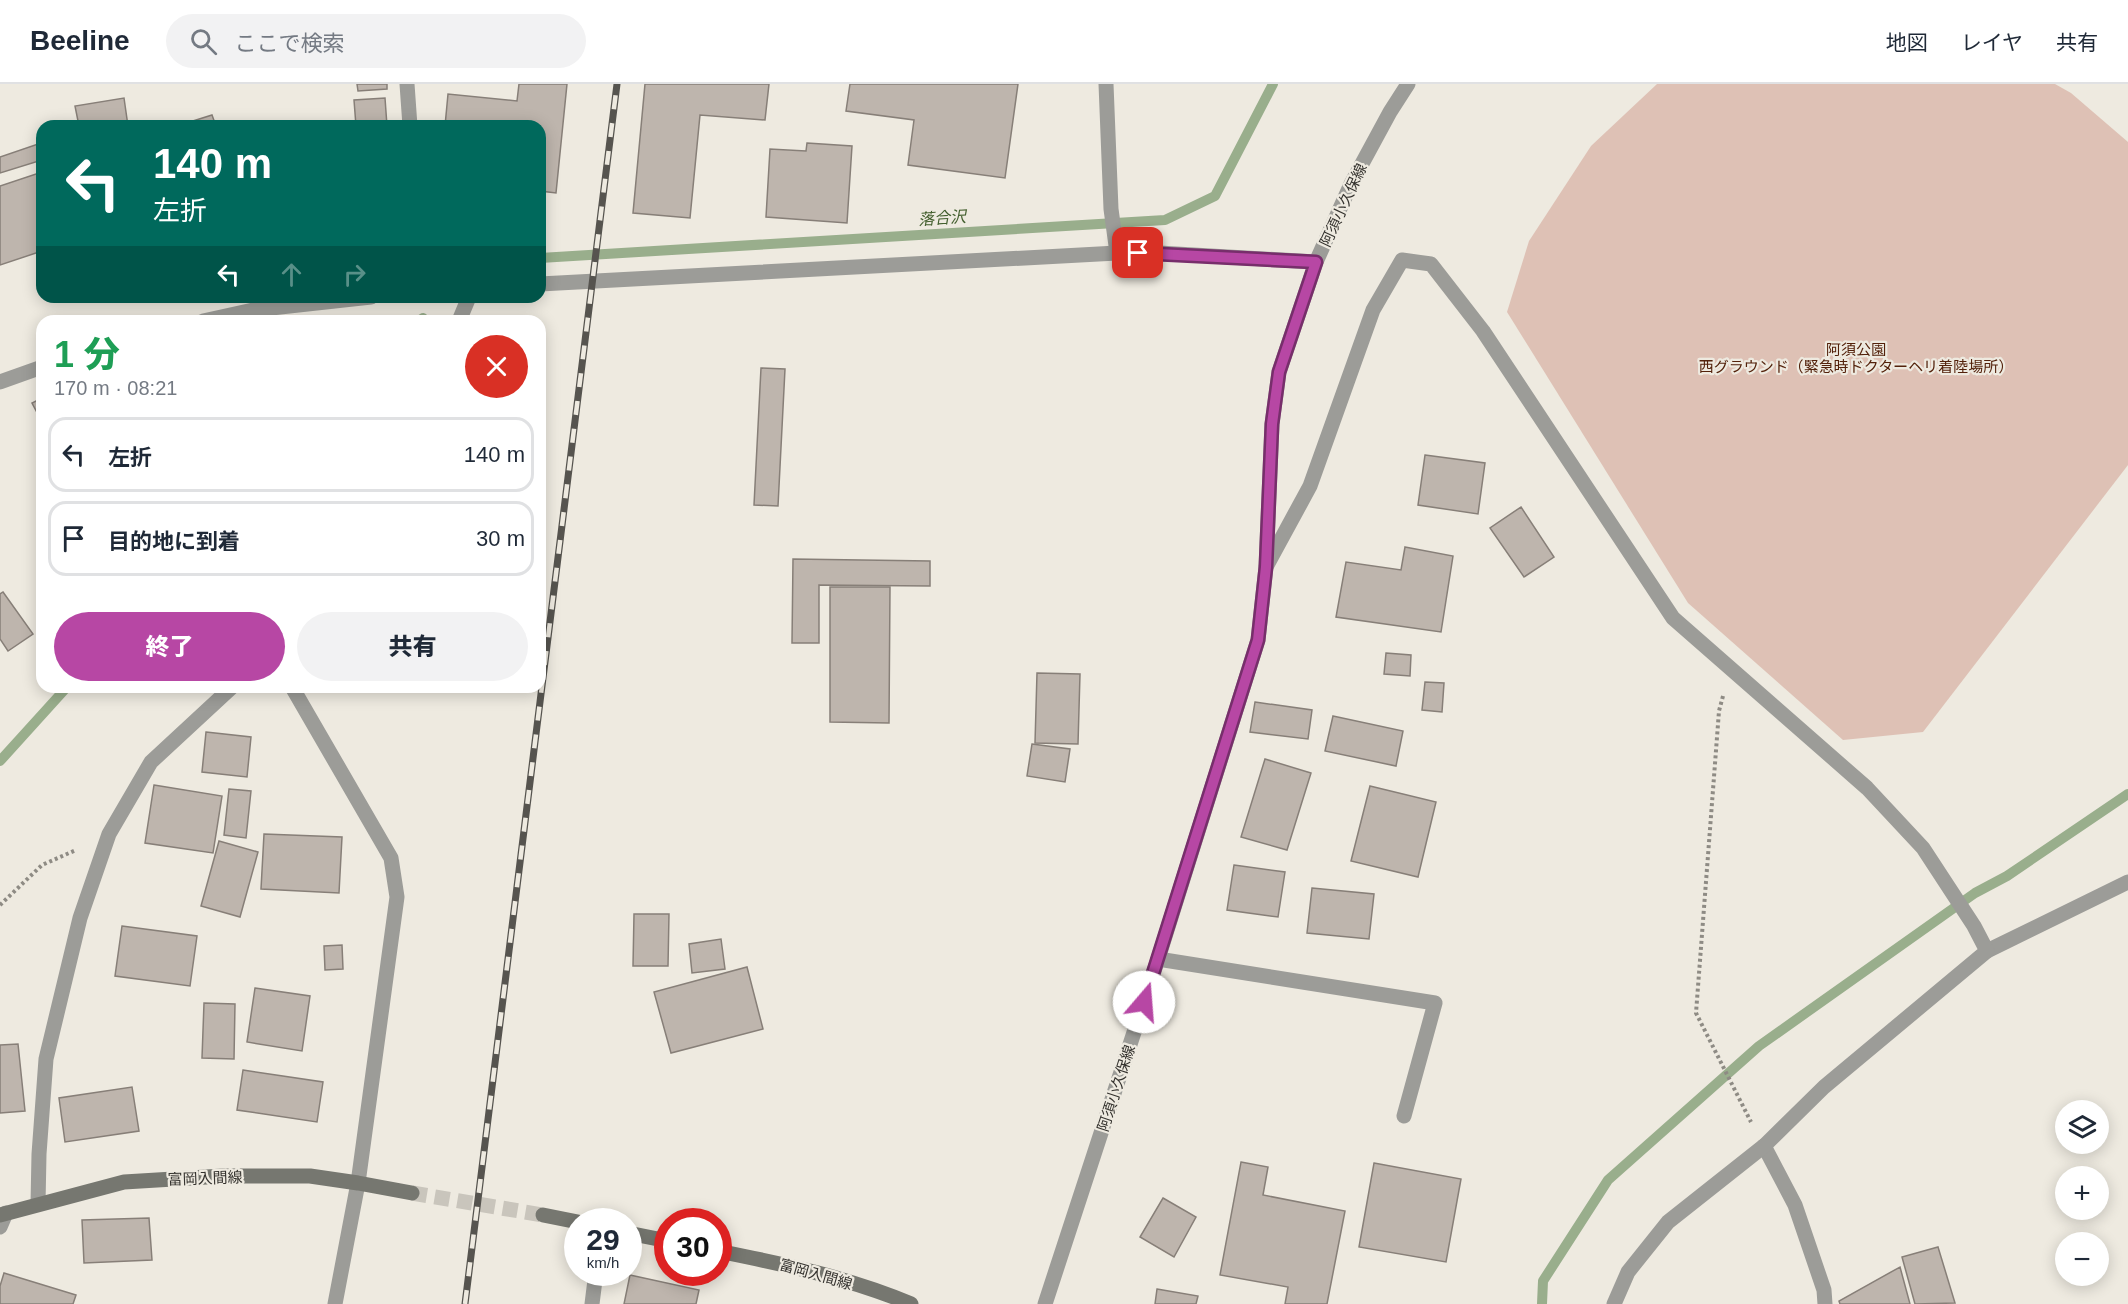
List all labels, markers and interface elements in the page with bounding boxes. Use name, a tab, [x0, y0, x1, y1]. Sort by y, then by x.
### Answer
search box	[166, 14, 586, 68]
text: Beeline	[30, 25, 130, 56]
icon: search	[187, 25, 220, 58]
text: ここで検索	[235, 31, 345, 56]
text: 地図	[1886, 31, 1928, 54]
text: レイヤ	[1961, 31, 2023, 54]
text: 共有	[2056, 31, 2098, 54]
text: 140 m	[153, 140, 272, 187]
icon: left	[54, 144, 132, 222]
street label: 阿須小久保線	[1316, 161, 1370, 249]
text: 左折	[153, 196, 207, 226]
water label: 落合沢	[917, 208, 969, 228]
pin	[1112, 227, 1163, 278]
icon: arrive	[1121, 236, 1154, 269]
icon: left	[212, 258, 245, 291]
icon: ahead	[275, 258, 308, 291]
icon: right	[338, 258, 371, 291]
text: 1 分	[54, 334, 120, 375]
button: close	[465, 335, 528, 398]
park label: 阿須公園 西グラウンド（緊急時ドクターヘリ着陸場所）	[1699, 341, 2013, 375]
text: 170 m · 08:21	[54, 377, 177, 399]
icon: left	[57, 438, 90, 471]
text: 140 m	[464, 442, 525, 467]
text: 左折	[108, 445, 152, 470]
icon: arrive	[57, 522, 90, 555]
text: 30 m	[476, 526, 525, 551]
text: 目的地に到着	[108, 529, 240, 554]
button: 終了	[54, 612, 285, 681]
button: 共有	[297, 612, 528, 681]
position arrow	[1112, 970, 1176, 1034]
street label: 阿須小久保線	[1094, 1043, 1138, 1133]
map controls	[2055, 1100, 2109, 1286]
button: layers	[2055, 1100, 2109, 1154]
button: +	[2055, 1166, 2109, 1220]
street label: 富岡入間線	[167, 1168, 243, 1188]
speed limit sign: 30	[654, 1208, 732, 1286]
text: 29	[586, 1223, 620, 1256]
button: −	[2055, 1232, 2109, 1286]
text: km/h	[587, 1254, 619, 1271]
street label: 富岡入間線	[778, 1255, 854, 1293]

